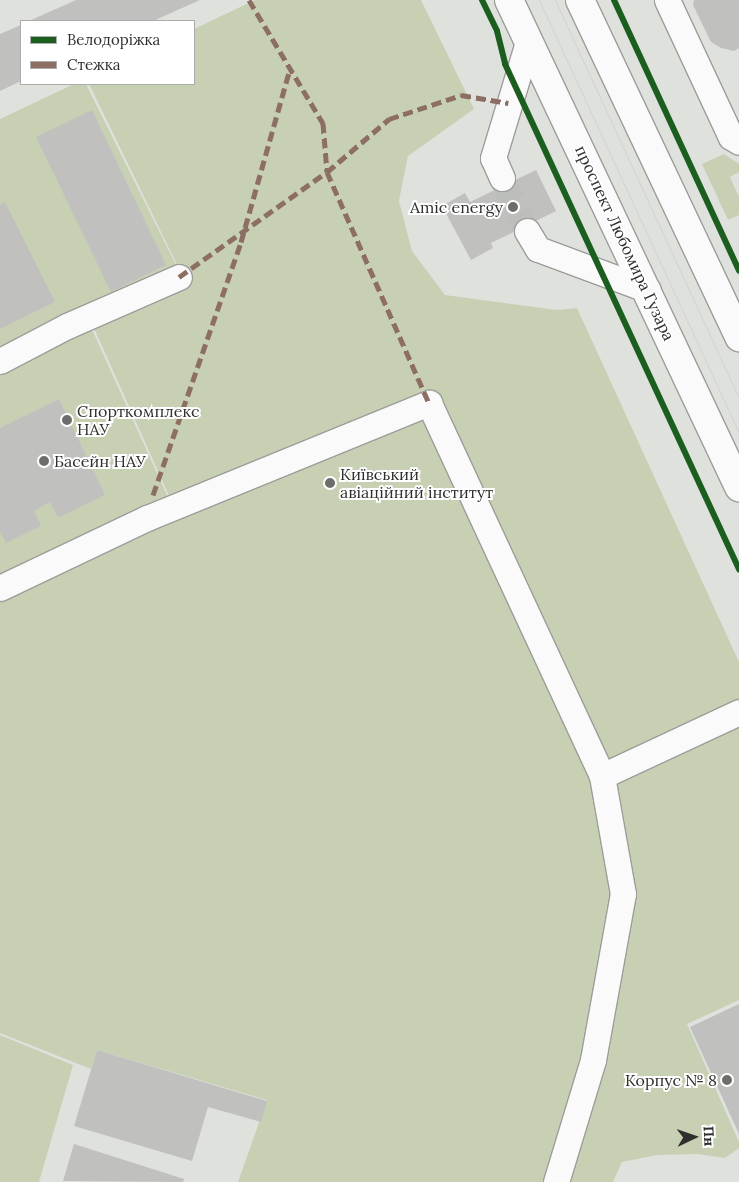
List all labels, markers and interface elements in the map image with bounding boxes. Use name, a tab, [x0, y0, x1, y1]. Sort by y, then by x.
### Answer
legend	[20, 20, 195, 85]
text: Велодоріжка	[67, 30, 160, 49]
text: Стежка	[67, 55, 120, 74]
street label: проспект Любомира Гузара	[571, 142, 679, 344]
place label: Amic energy	[410, 197, 503, 217]
marker: Amic energy	[507, 201, 519, 213]
place label: Спорткомплекс НАУ	[77, 401, 199, 439]
marker: Спорткомплекс НАУ	[61, 414, 73, 426]
place label: Басейн НАУ	[54, 451, 146, 471]
marker: Басейн НАУ	[38, 455, 50, 467]
place label: Київський авіаційний інститут	[340, 464, 493, 502]
marker: Київський авіаційний інститут	[324, 477, 336, 489]
place label: Корпус № 8	[625, 1070, 717, 1090]
marker: Корпус № 8	[721, 1074, 733, 1086]
north arrow	[669, 1112, 719, 1162]
text: Пн	[699, 1126, 718, 1147]

